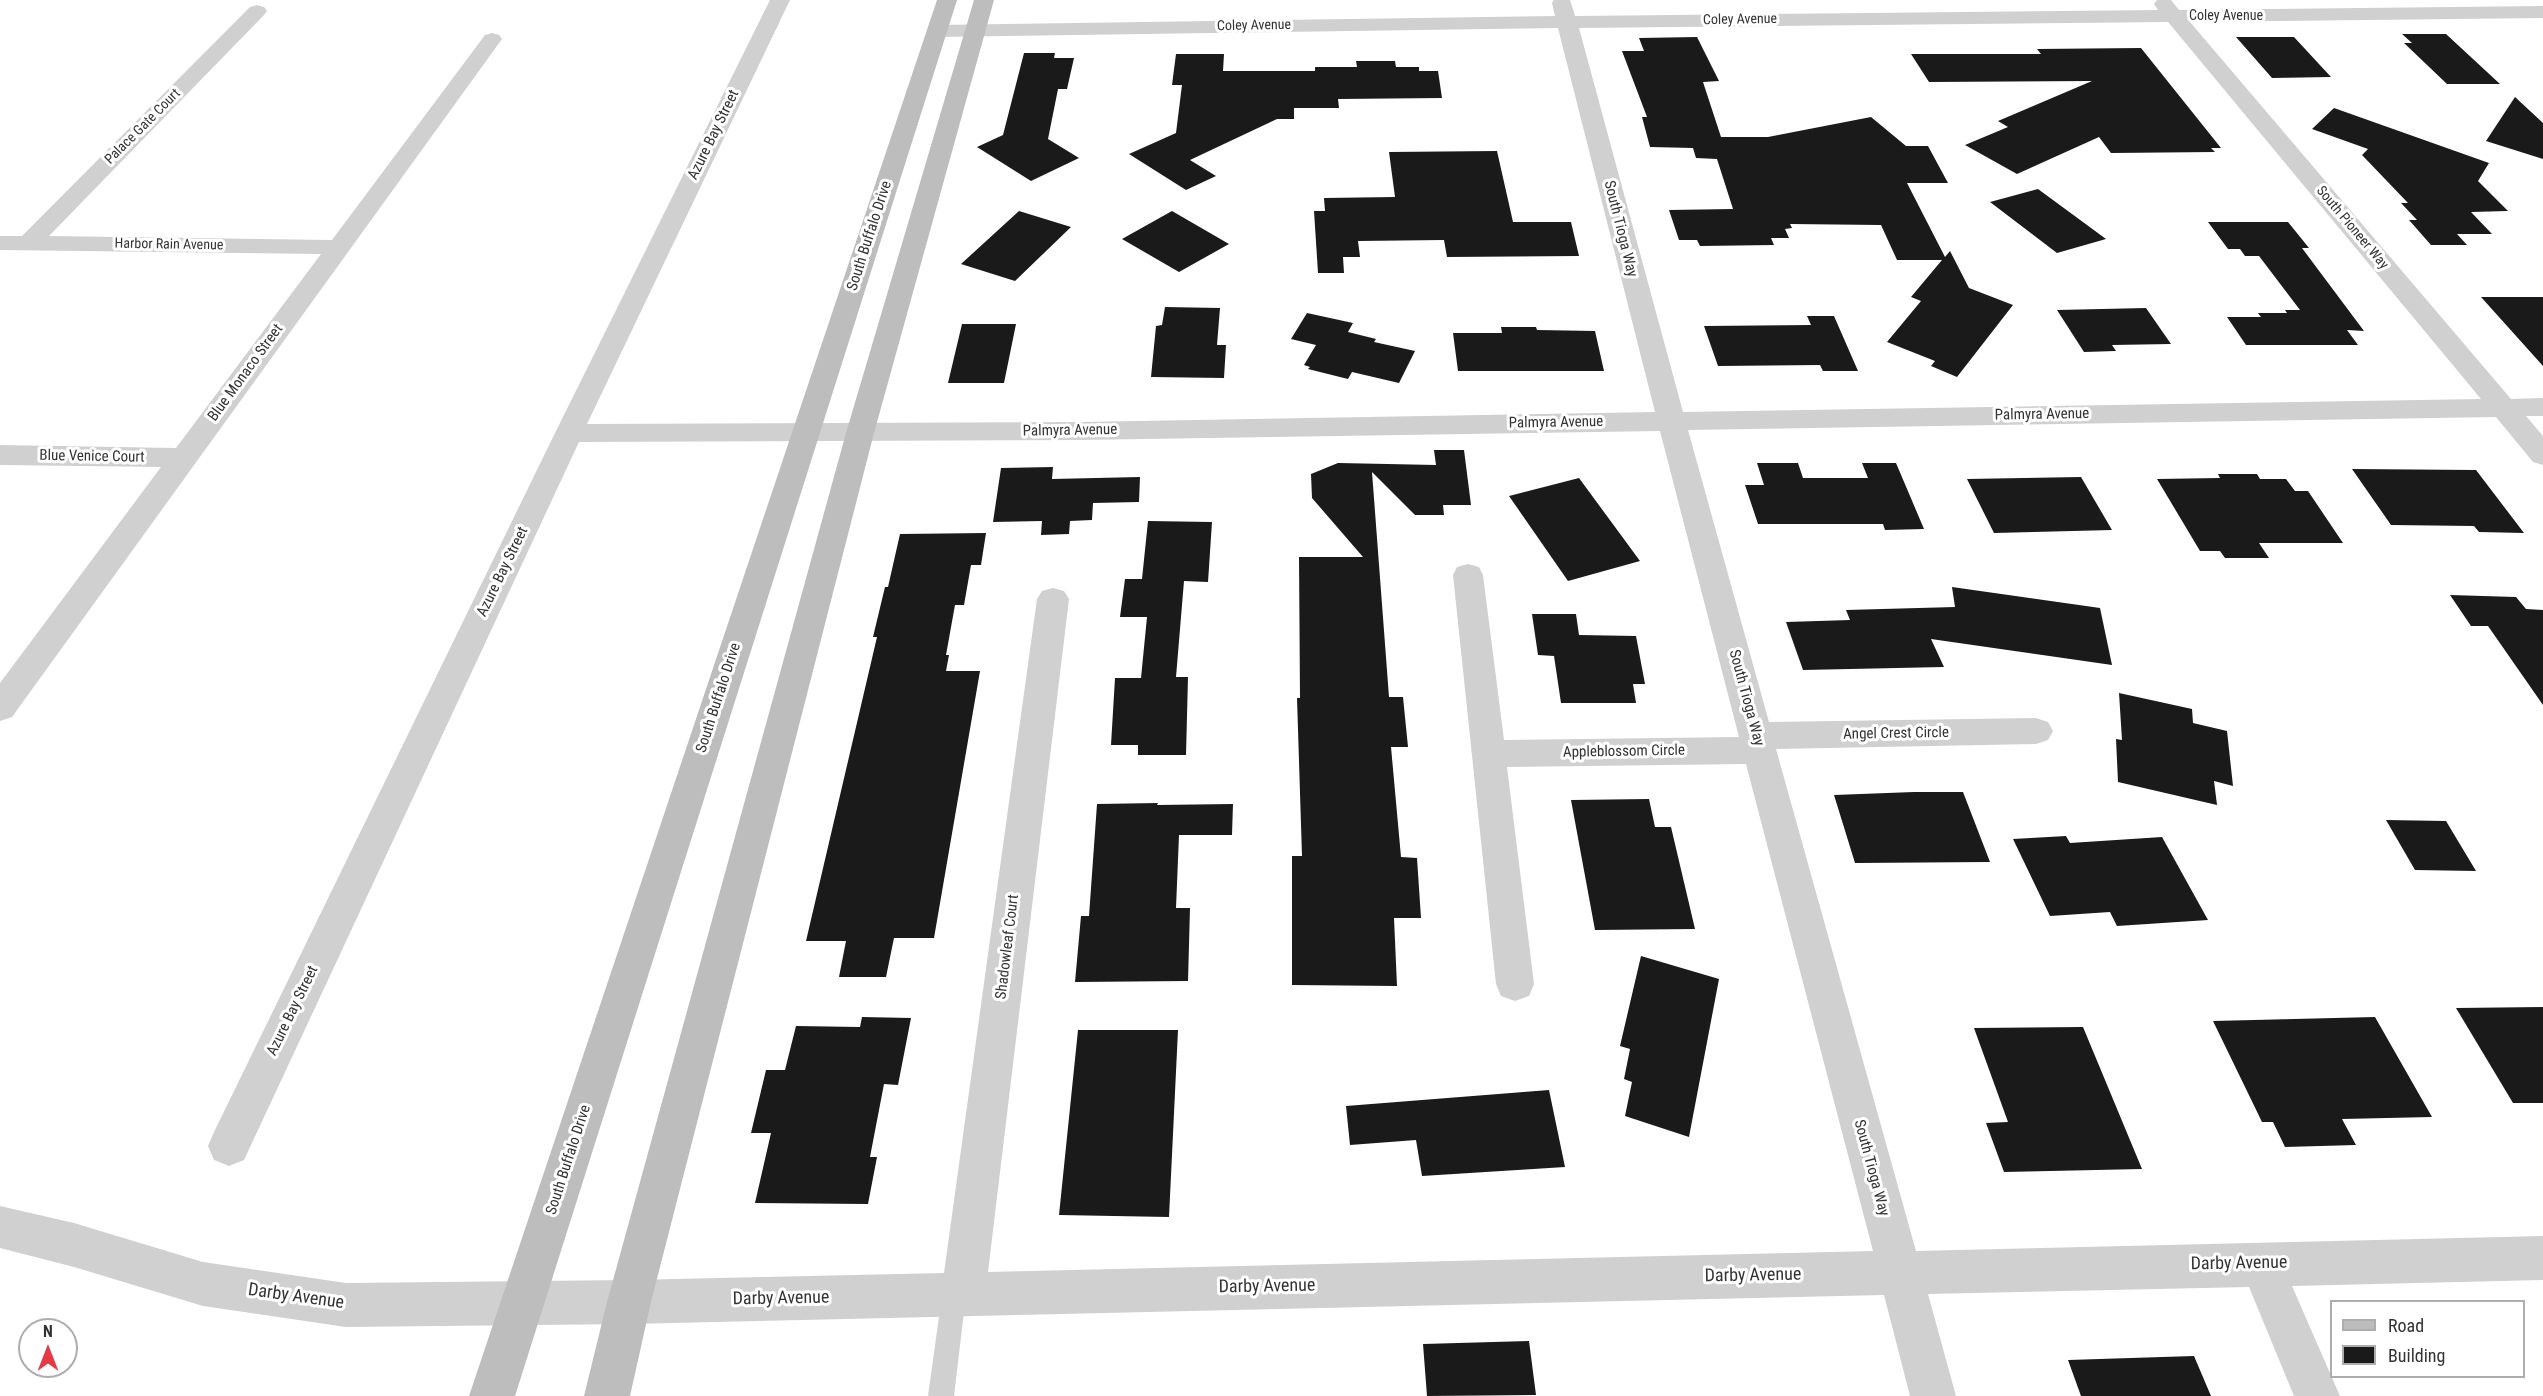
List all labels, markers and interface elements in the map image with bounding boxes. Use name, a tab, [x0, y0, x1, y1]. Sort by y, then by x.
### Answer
street label: Coley Avenue	[2189, 8, 2263, 24]
street label: Coley Avenue	[1703, 11, 1777, 29]
street label: Coley Avenue	[1217, 17, 1291, 35]
street label: Palace Gate Court	[102, 86, 184, 168]
street label: Azure Bay Street	[685, 87, 743, 183]
street label: South Buffalo Drive	[844, 179, 896, 293]
street label: South Tioga Way	[1599, 179, 1641, 279]
street label: South Pioneer Way	[2312, 183, 2392, 273]
street label: Harbor Rain Avenue	[115, 236, 223, 254]
street label: Blue Monaco Street	[205, 321, 287, 425]
street label: Palmyra Avenue	[1995, 405, 2089, 425]
street label: Palmyra Avenue	[1509, 413, 1603, 433]
street label: Palmyra Avenue	[1023, 421, 1117, 441]
street label: Blue Venice Court	[39, 447, 145, 467]
street label: Azure Bay Street	[474, 524, 532, 620]
street label: South Buffalo Drive	[693, 641, 745, 755]
street label: South Tioga Way	[1724, 648, 1768, 748]
street label: Angel Crest Circle	[1843, 724, 1949, 744]
street label: Appleblossom Circle	[1563, 742, 1685, 762]
street label: Shadowleaf Court	[993, 894, 1023, 1000]
street label: Azure Bay Street	[264, 963, 322, 1059]
street label: South Buffalo Drive	[543, 1103, 595, 1217]
street label: South Tioga Way	[1849, 1118, 1893, 1218]
street label: Darby Avenue	[2191, 1252, 2287, 1276]
street label: Darby Avenue	[1705, 1264, 1801, 1288]
street label: Darby Avenue	[1219, 1275, 1315, 1299]
street label: Darby Avenue	[247, 1280, 345, 1314]
street label: Darby Avenue	[733, 1287, 829, 1311]
legend	[2330, 1300, 2525, 1378]
text: Road	[2388, 1315, 2424, 1336]
north arrow	[18, 1318, 78, 1378]
text: N	[43, 1322, 53, 1341]
text: Building	[2388, 1345, 2445, 1366]

